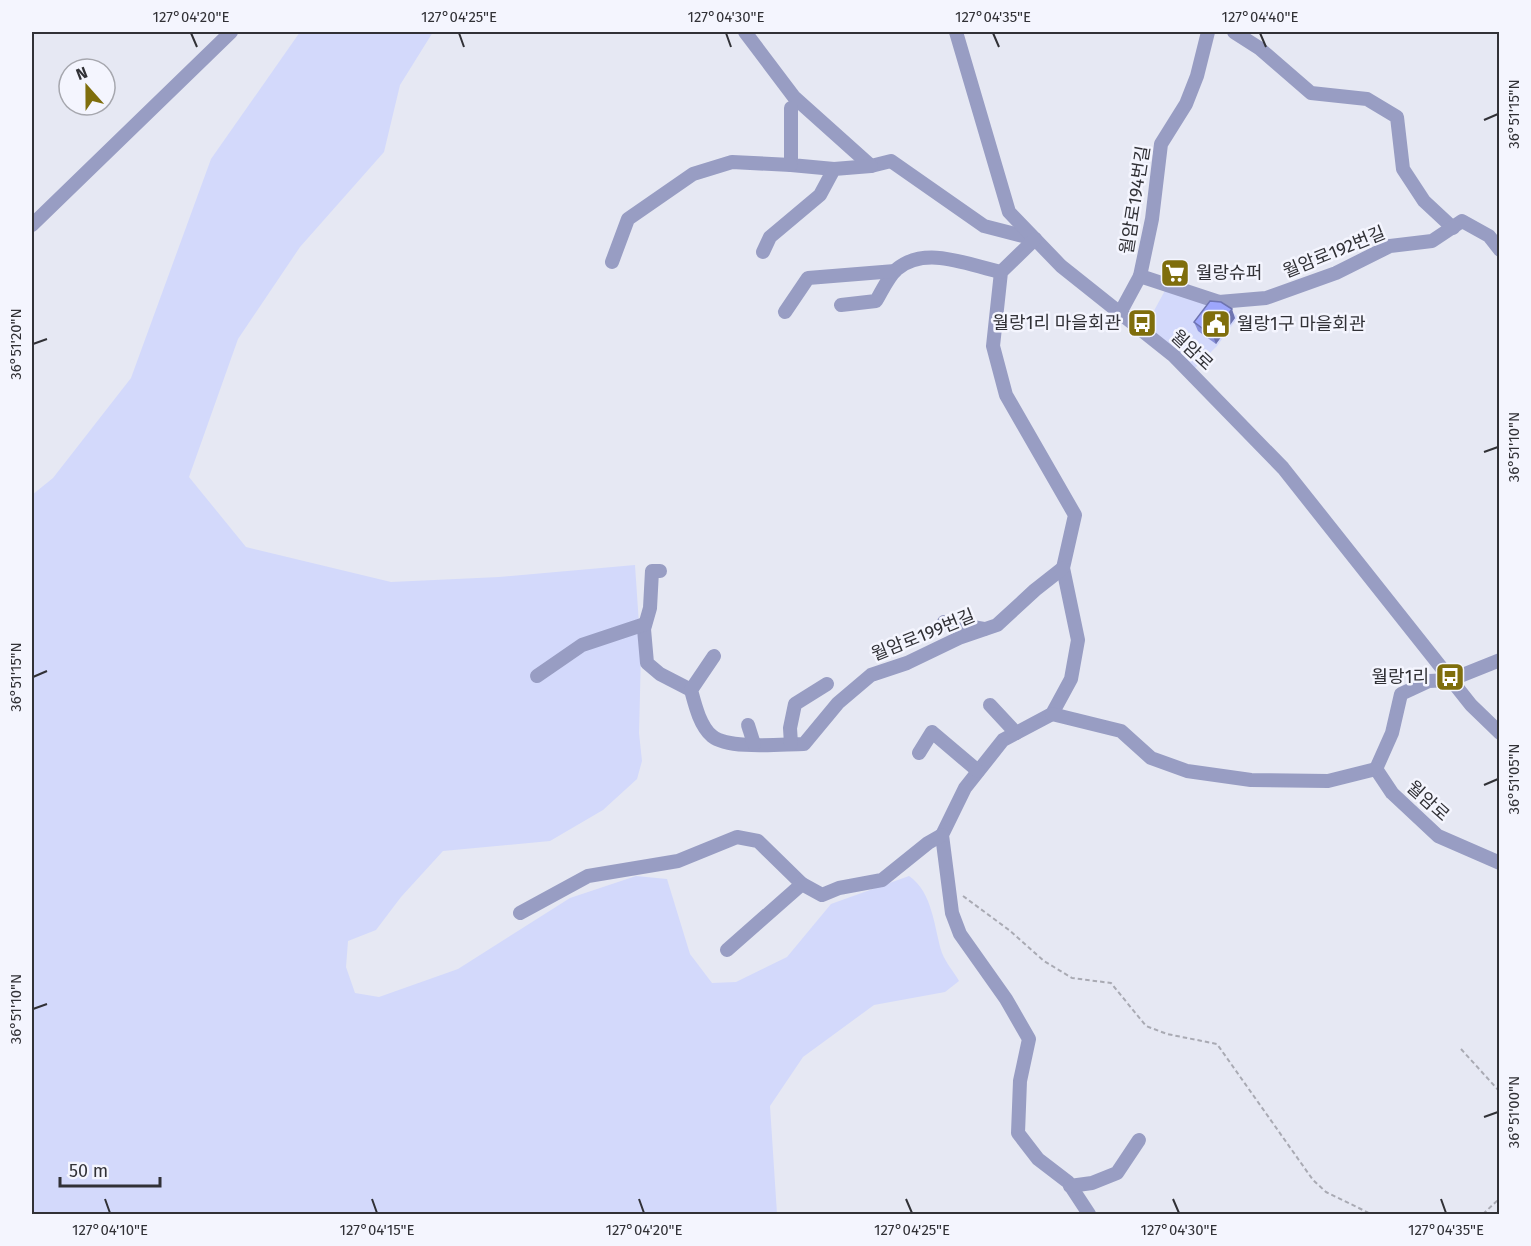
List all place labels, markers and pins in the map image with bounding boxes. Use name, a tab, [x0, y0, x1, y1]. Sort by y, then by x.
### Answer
supermarket icon: 월랑슈퍼	[1159, 257, 1191, 289]
place label: 월랑슈퍼	[1196, 262, 1262, 284]
bus stop icon: 월랑1리 마을회관	[1126, 307, 1158, 339]
public building icon: 월랑1구 마을회관	[1200, 308, 1232, 340]
place label: 월랑1리 마을회관	[993, 312, 1121, 334]
place label: 월랑1구 마을회관	[1237, 313, 1366, 335]
bus stop icon: 월랑1리	[1434, 661, 1466, 693]
place label: 월랑1리	[1372, 666, 1429, 688]

